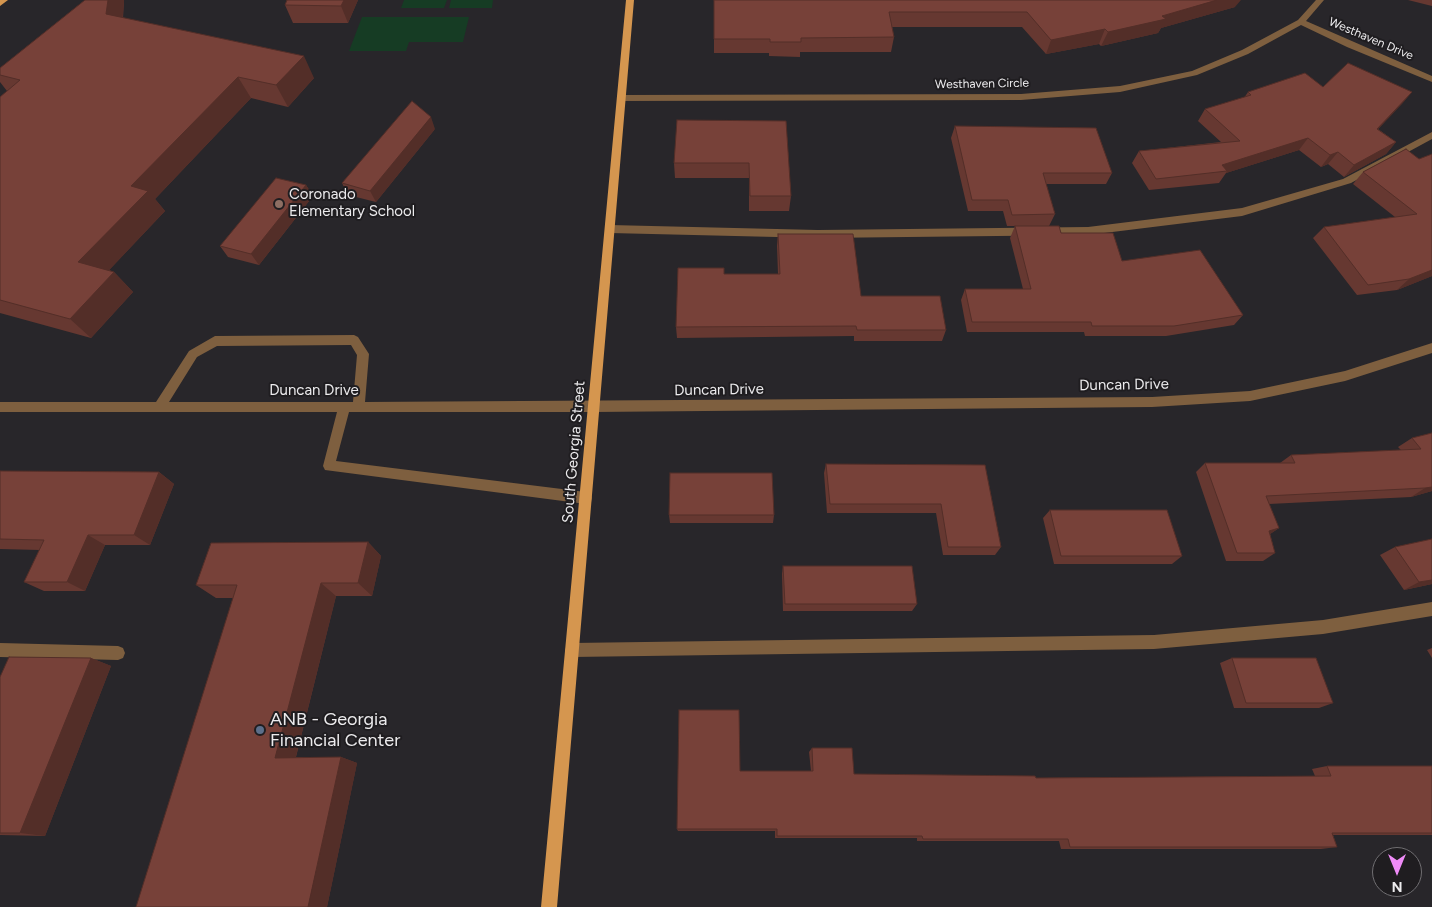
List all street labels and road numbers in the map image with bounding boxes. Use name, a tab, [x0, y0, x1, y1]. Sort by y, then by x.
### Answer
street label: Westhaven Drive	[1327, 15, 1415, 63]
street label: Westhaven Circle	[935, 76, 1029, 92]
street label: Duncan Drive	[1079, 375, 1169, 395]
street label: South Georgia Street	[559, 380, 589, 524]
street label: Duncan Drive	[674, 380, 764, 400]
street label: Duncan Drive	[269, 382, 359, 400]

